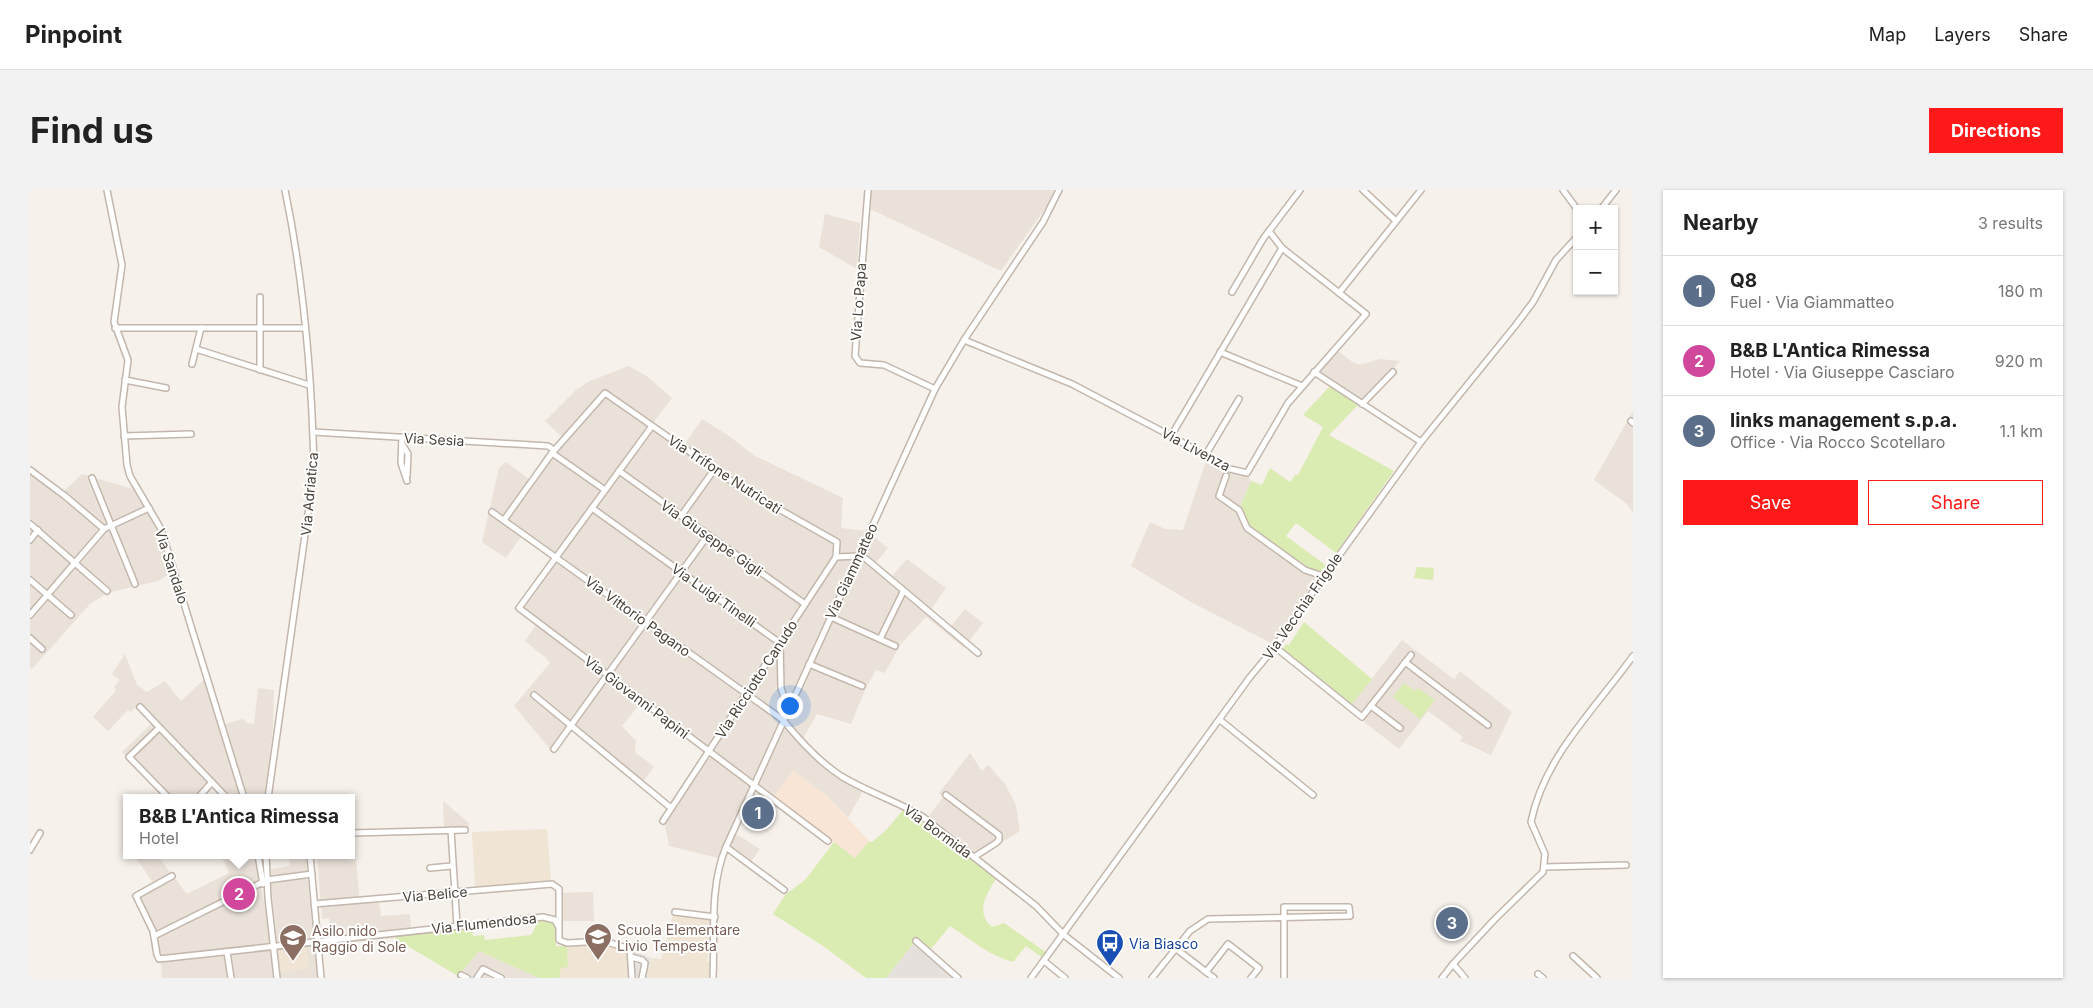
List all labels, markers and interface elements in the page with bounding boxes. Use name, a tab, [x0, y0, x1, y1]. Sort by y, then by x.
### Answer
text: Pinpoint	[25, 20, 122, 49]
text: Map	[1869, 24, 1906, 45]
text: Layers	[1934, 24, 1991, 45]
text: Share	[2019, 24, 2068, 45]
button: Directions	[1929, 108, 2063, 153]
text: Find us	[30, 109, 154, 151]
map controls	[1573, 205, 1618, 295]
button: +	[1573, 205, 1618, 250]
text: Nearby	[1683, 210, 1758, 235]
text: 3 results	[1978, 213, 2043, 233]
button: −	[1573, 250, 1618, 295]
street label: Via Lo Papa	[847, 262, 869, 342]
text: Q8	[1730, 269, 1757, 292]
text: 1	[1696, 281, 1702, 301]
text: 180 m	[1998, 281, 2043, 301]
text: Fuel · Via Giammatteo	[1730, 292, 1894, 312]
text: B&B L'Antica Rimessa	[1730, 339, 1930, 362]
text: 2	[1694, 351, 1704, 371]
text: 920 m	[1995, 351, 2043, 371]
text: Hotel · Via Giuseppe Casciaro	[1730, 362, 1955, 382]
text: links management s.p.a.	[1730, 409, 1957, 432]
text: 3	[1694, 421, 1704, 441]
text: 1.1 km	[1999, 421, 2043, 441]
street label: Via Livenza	[1159, 424, 1233, 474]
street label: Via Sesia	[403, 429, 465, 449]
street label: Via Trifone Nutricati	[665, 431, 785, 517]
text: Office · Via Rocco Scotellaro	[1730, 432, 1945, 452]
street label: Via Adriatica	[297, 452, 321, 536]
button: Save	[1683, 480, 1858, 525]
button: Share	[1868, 480, 2043, 525]
street label: Via Giuseppe Gigli	[658, 496, 766, 580]
street label: Via Giammatteo	[821, 520, 881, 622]
street label: Via Sandalo	[152, 526, 192, 606]
street label: Via Vecchia Frigole	[1259, 549, 1345, 663]
street label: Via Luigi Tinelli	[668, 560, 760, 630]
street label: Via Vittorio Pagano	[582, 572, 694, 660]
street label: Via Ricciotto Canudo	[711, 617, 801, 741]
street label: Via Giovanni Papini	[581, 652, 693, 742]
your location	[777, 693, 803, 719]
popup	[123, 794, 355, 859]
pin: 1	[742, 794, 774, 832]
street label: Via Bormida	[901, 801, 975, 861]
text: B&B L'Antica Rimessa	[139, 805, 339, 828]
text: Hotel	[139, 828, 179, 848]
pin: 2	[223, 875, 255, 913]
street label: Via Belice	[402, 883, 468, 905]
pin: 3	[1436, 904, 1468, 942]
street label: Via Flumendosa	[431, 909, 537, 937]
place label: Scuola Elementare Livio Tempesta	[617, 921, 740, 954]
place label: Asilo nido Raggio di Sole	[312, 922, 407, 955]
school or university icon: Scuola Elementare Livio Tempesta	[583, 922, 613, 961]
school or university icon: Asilo nido Raggio di Sole	[278, 923, 308, 962]
bus stop icon: Via Biasco	[1095, 928, 1125, 967]
place label: Via Biasco	[1129, 935, 1198, 952]

